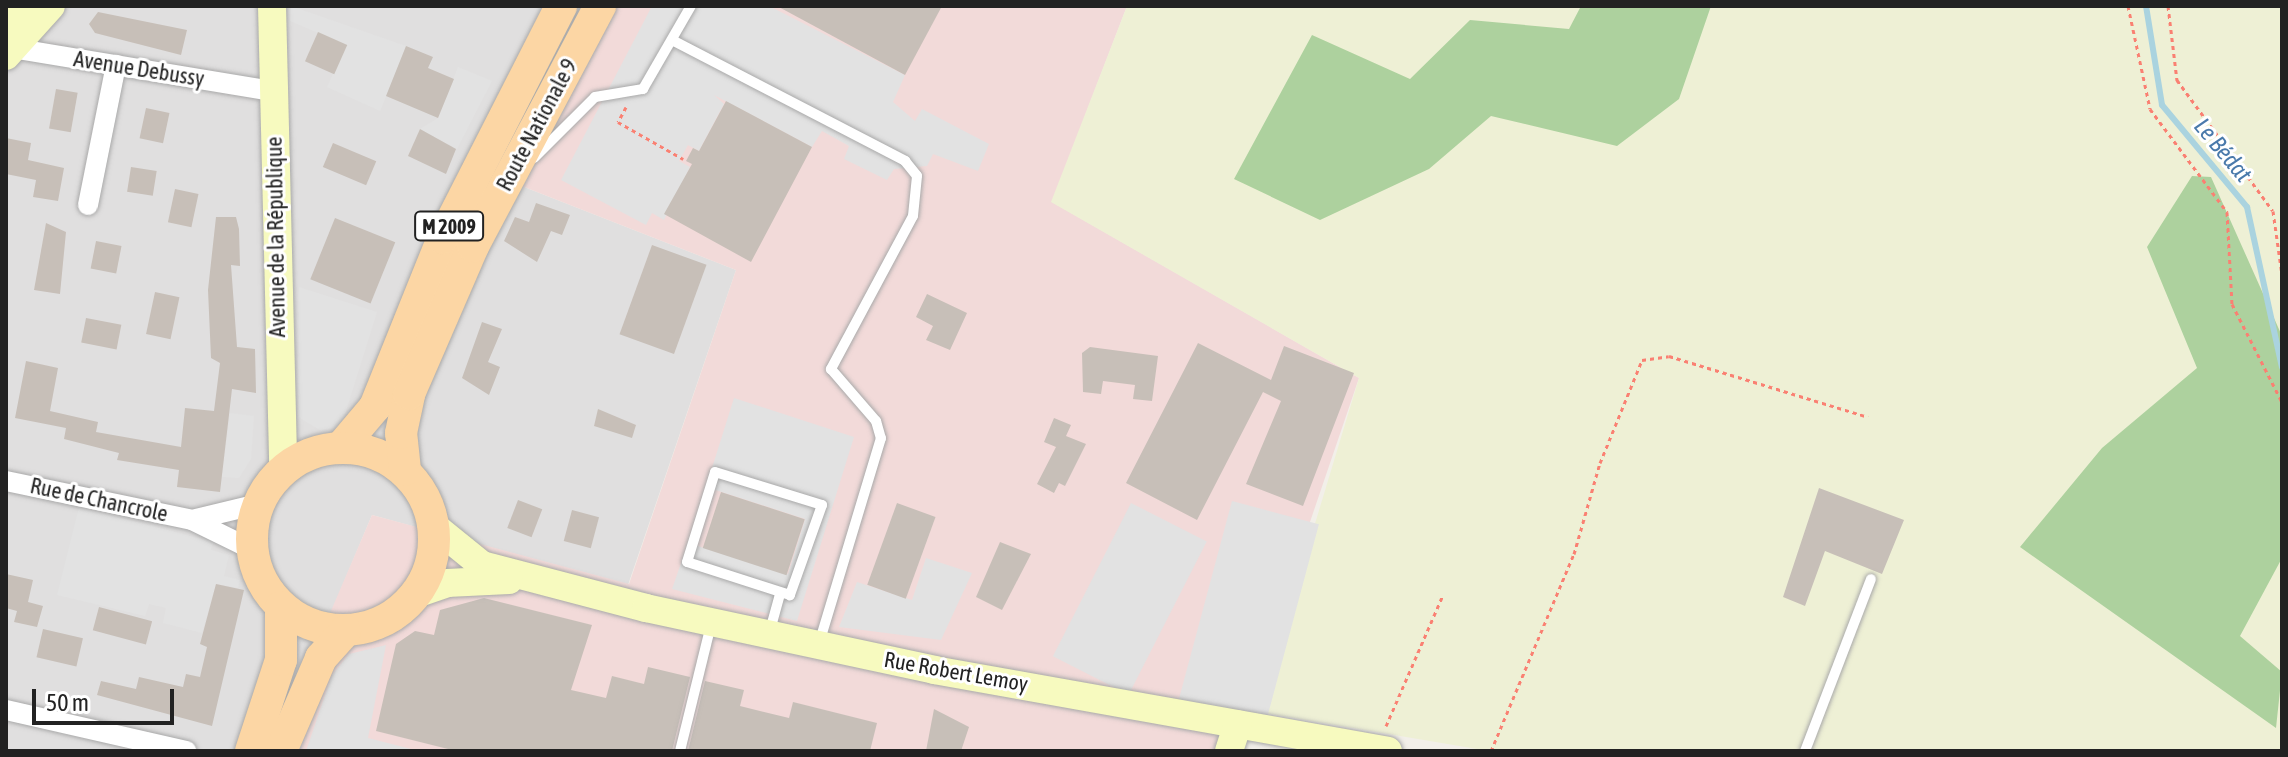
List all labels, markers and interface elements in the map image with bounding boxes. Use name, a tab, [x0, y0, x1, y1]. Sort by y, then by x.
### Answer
street label: Avenue Debussy	[72, 46, 206, 92]
street label: Route Nationale 9	[491, 54, 583, 196]
water label: Le Bédat	[2188, 112, 2258, 188]
street label: Avenue de la République	[261, 136, 291, 338]
road number: M 2009	[413, 210, 485, 242]
street label: Rue de Chancrole	[28, 473, 170, 527]
street label: Rue Robert Lemoy	[882, 646, 1030, 698]
scale bar	[36, 673, 178, 723]
text: 50 m	[46, 689, 89, 716]

